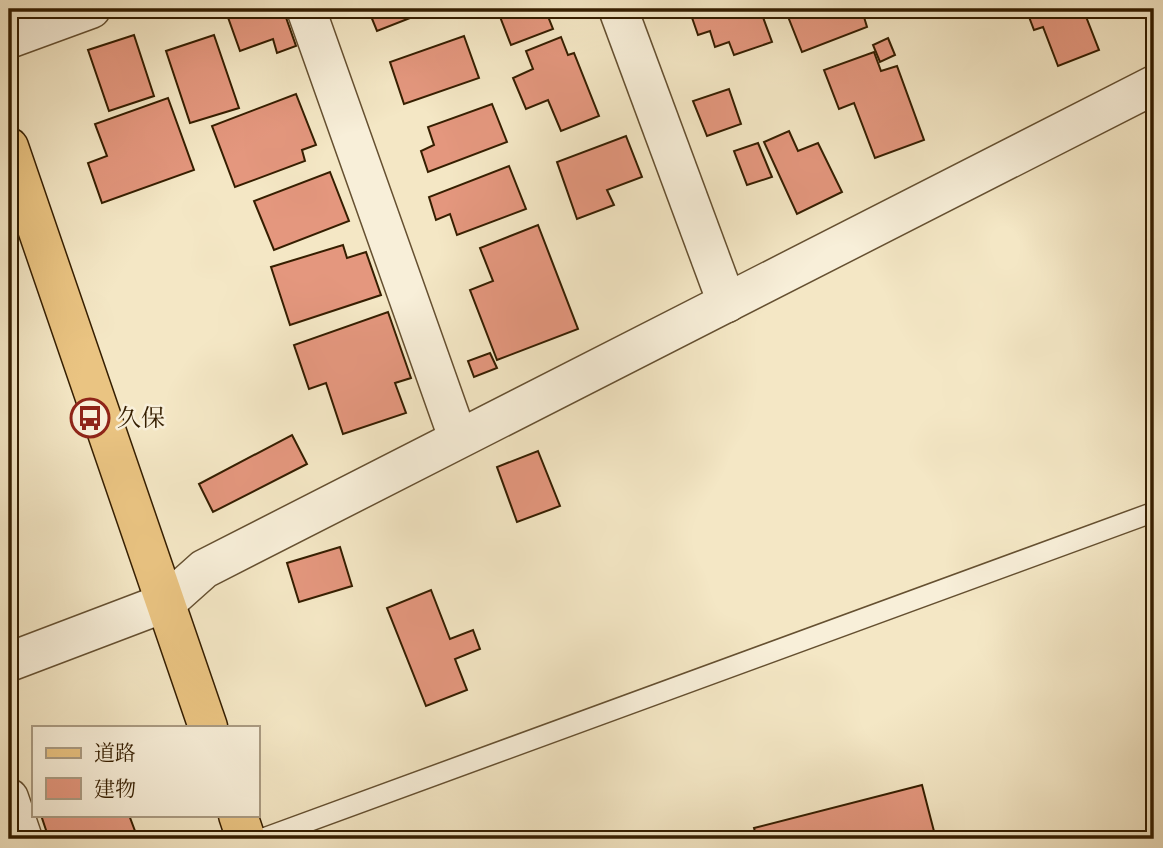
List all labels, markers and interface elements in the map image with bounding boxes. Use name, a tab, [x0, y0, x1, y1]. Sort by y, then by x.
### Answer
bus stop icon: 久保	[69, 397, 111, 439]
place label: 久保	[117, 403, 165, 434]
legend	[32, 726, 259, 816]
text: 道路	[94, 740, 136, 767]
text: 建物	[94, 776, 136, 803]

